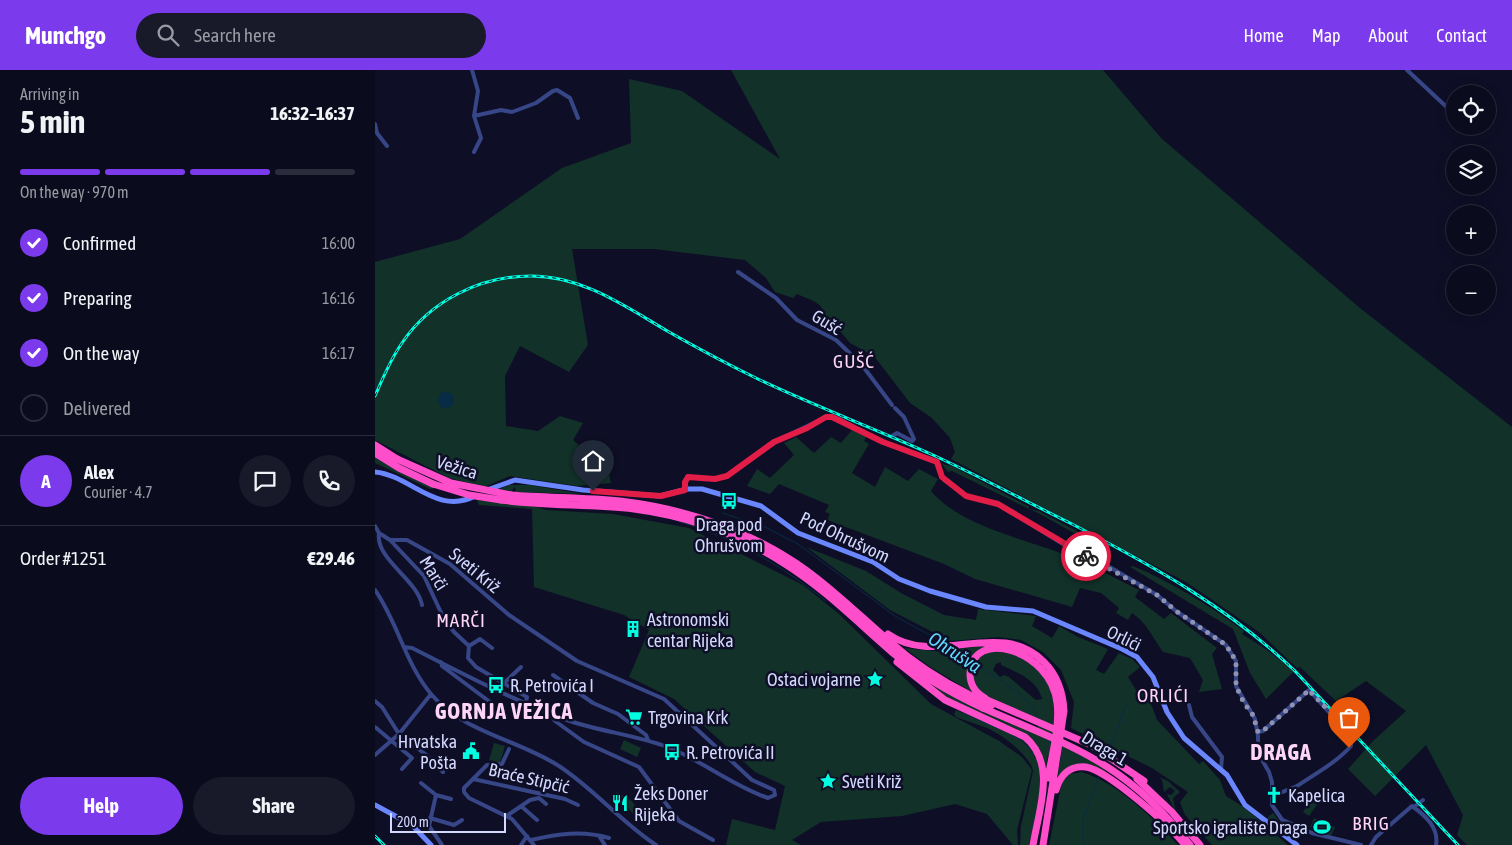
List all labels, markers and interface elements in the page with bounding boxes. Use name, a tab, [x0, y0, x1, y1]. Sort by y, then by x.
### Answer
search box	[136, 13, 486, 58]
icon: search	[154, 21, 182, 49]
text: Munchgo	[25, 22, 106, 49]
text: Search here	[194, 24, 276, 46]
text: Home	[1244, 25, 1284, 46]
text: Map	[1312, 25, 1341, 46]
text: About	[1369, 25, 1408, 46]
text: Contact	[1436, 25, 1487, 46]
text: Arriving in	[20, 85, 80, 103]
map controls	[1446, 85, 1496, 315]
button: locate	[1446, 85, 1496, 135]
text: 16:32–16:37	[270, 102, 355, 124]
text: 5 min	[20, 103, 85, 140]
button: layers	[1446, 145, 1496, 195]
text: On the way · 970 m	[20, 183, 129, 201]
button: +	[1446, 205, 1496, 255]
icon: check	[20, 229, 48, 257]
text: Confirmed	[63, 232, 136, 254]
text: 16:00	[322, 234, 355, 252]
button: −	[1446, 265, 1496, 315]
icon: check	[20, 284, 48, 312]
text: Preparing	[63, 287, 132, 309]
text: 16:16	[322, 289, 355, 307]
street label: Gušć	[808, 305, 846, 339]
icon: check	[20, 339, 48, 367]
text: On the way	[63, 342, 140, 364]
text: 16:17	[322, 344, 355, 362]
district label: GUŠĆ	[833, 350, 875, 372]
text: Delivered	[63, 397, 131, 419]
pin	[572, 440, 614, 491]
icon: home	[579, 447, 607, 475]
street label: Vežica	[434, 451, 480, 483]
button: chat	[239, 455, 291, 507]
button: phone	[303, 455, 355, 507]
text: Alex	[84, 461, 114, 483]
text: A	[41, 470, 51, 492]
text: Courier · 4.7	[84, 483, 153, 501]
bus stop icon: Draga pod Ohrušvom	[719, 491, 739, 511]
street label: Pod Ohrušvom	[797, 507, 893, 567]
place label: Draga pod Ohrušvom	[695, 514, 763, 556]
courier	[1061, 531, 1111, 581]
icon: bike	[1072, 542, 1100, 570]
street label: Sveti Križ	[445, 543, 505, 597]
text: Order #1251	[20, 547, 107, 569]
text: €29.46	[307, 547, 355, 569]
street label: Marči	[415, 552, 453, 594]
district label: MARČI	[436, 609, 486, 631]
place label: Astronomski centar Rijeka	[647, 609, 734, 651]
building icon: Astronomski centar Rijeka	[623, 619, 643, 639]
street label: Orlići	[1103, 621, 1145, 655]
water label: Ohrušva	[925, 627, 986, 677]
place label: Ostaci vojarne	[767, 669, 861, 690]
place icon: Ostaci vojarne	[865, 669, 885, 689]
bus stop icon: R. Petrovića I	[486, 675, 506, 695]
place label: R. Petrovića I	[510, 675, 594, 696]
district label: ORLIĆI	[1137, 684, 1189, 706]
pin	[1328, 697, 1370, 748]
district label: GORNJA VEŽICA	[435, 698, 573, 724]
icon: bag	[1335, 704, 1363, 732]
supermarket icon: Trgovina Krk	[624, 707, 644, 727]
place label: Trgovina Krk	[648, 707, 729, 728]
street label: Draga 1	[1078, 726, 1132, 770]
place label: Hrvatska Pošta	[398, 731, 457, 773]
district label: DRAGA	[1250, 739, 1312, 765]
public building icon: Hrvatska Pošta	[461, 741, 481, 761]
bus stop icon: R. Petrovića II	[662, 742, 682, 762]
place label: R. Petrovića II	[686, 742, 775, 763]
street label: Braće Stipčić	[487, 759, 572, 798]
place icon: Sveti Križ	[818, 771, 838, 791]
place label: Sveti Križ	[842, 771, 902, 792]
button: Help	[20, 777, 183, 835]
button: Share	[193, 777, 355, 835]
place label: Žeks Doner Rijeka	[634, 783, 708, 825]
church icon: Kapelica	[1264, 785, 1284, 805]
place label: Kapelica	[1288, 785, 1345, 806]
restaurant icon: Žeks Doner Rijeka	[610, 793, 630, 813]
scale bar	[390, 810, 506, 833]
district label: BRIG	[1352, 812, 1390, 834]
text: 200 m	[397, 814, 429, 830]
place label: Sportsko igralište Draga	[1153, 817, 1308, 838]
sports icon: Sportsko igralište Draga	[1312, 817, 1332, 837]

